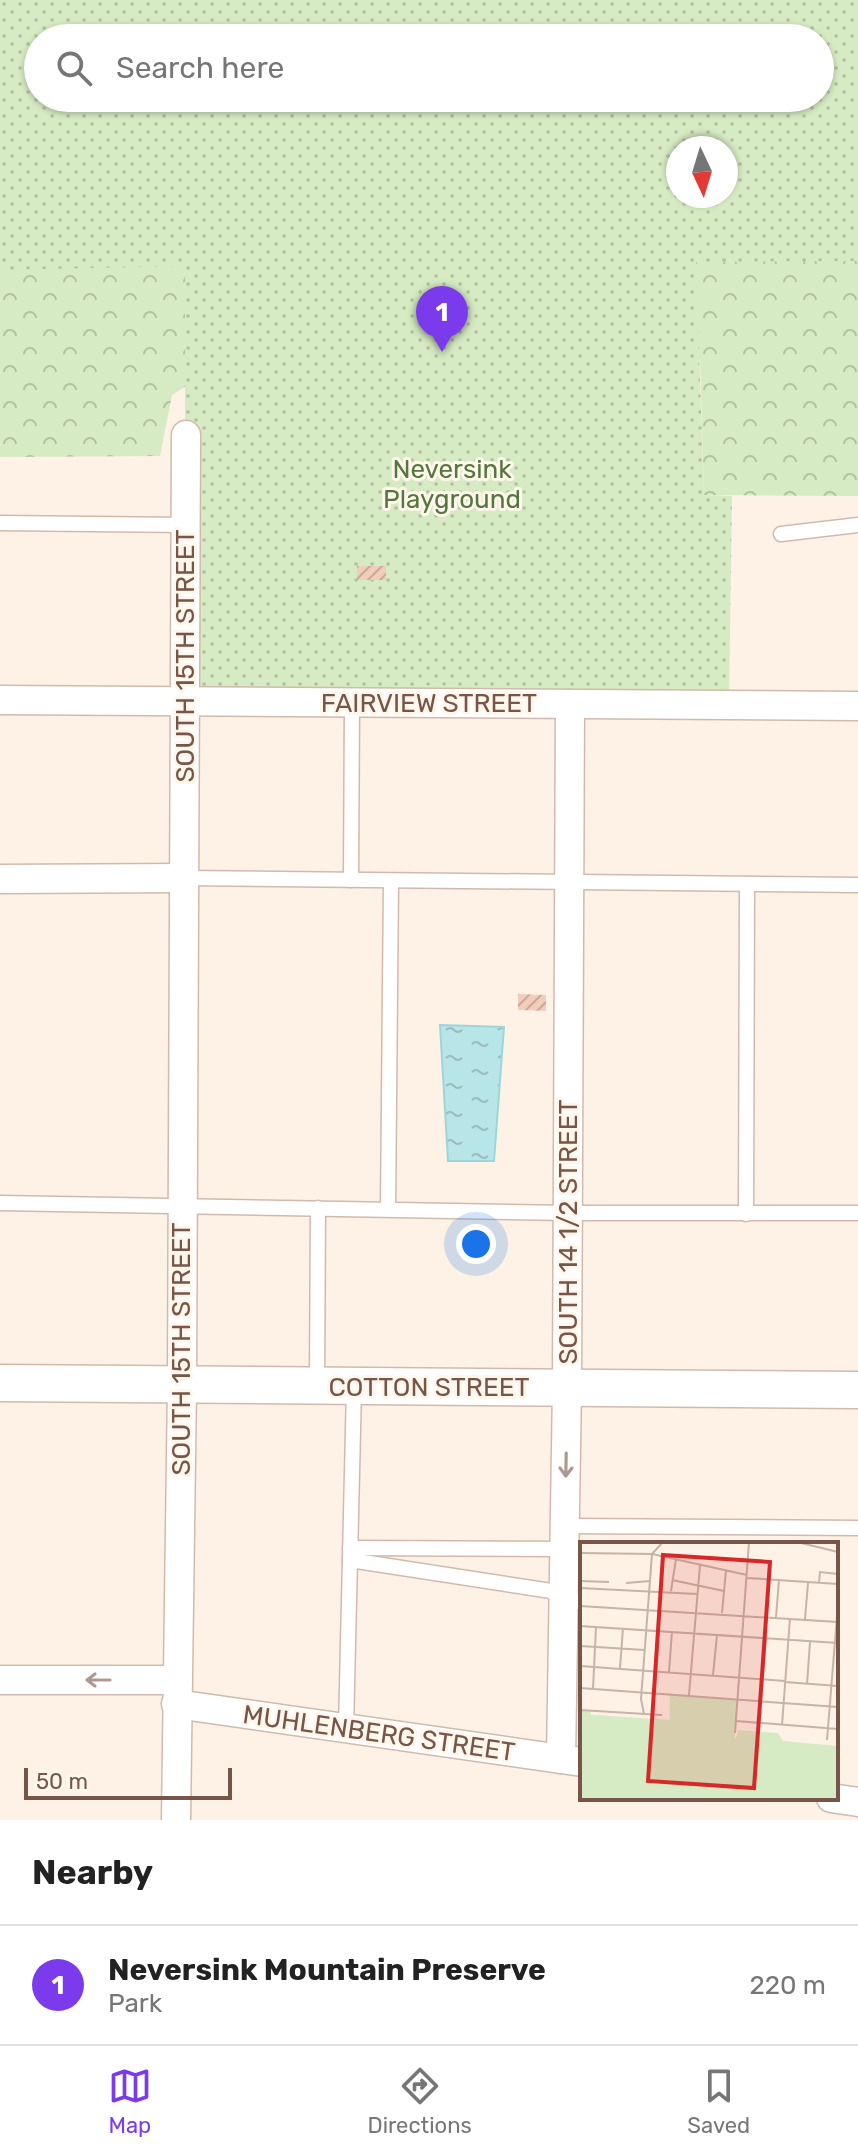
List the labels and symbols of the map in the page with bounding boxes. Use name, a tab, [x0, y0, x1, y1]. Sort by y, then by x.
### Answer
north arrow	[666, 136, 738, 208]
pin: 1	[416, 286, 468, 352]
park label: Neversink Playground	[383, 454, 521, 515]
street label: SOUTH 15TH STREET	[170, 529, 201, 783]
street label: FAIRVIEW STREET	[321, 688, 537, 719]
street label: SOUTH 14 1/2 STREET	[553, 1099, 584, 1365]
street label: SOUTH 15TH STREET	[166, 1222, 197, 1476]
your location	[456, 1224, 496, 1264]
street label: COTTON STREET	[329, 1372, 529, 1403]
one-way arrow	[558, 1451, 574, 1478]
inset map	[580, 1542, 838, 1800]
one-way arrow	[85, 1672, 112, 1688]
street label: MUHLENBERG STREET	[241, 1699, 517, 1768]
scale bar	[24, 1764, 232, 1800]

